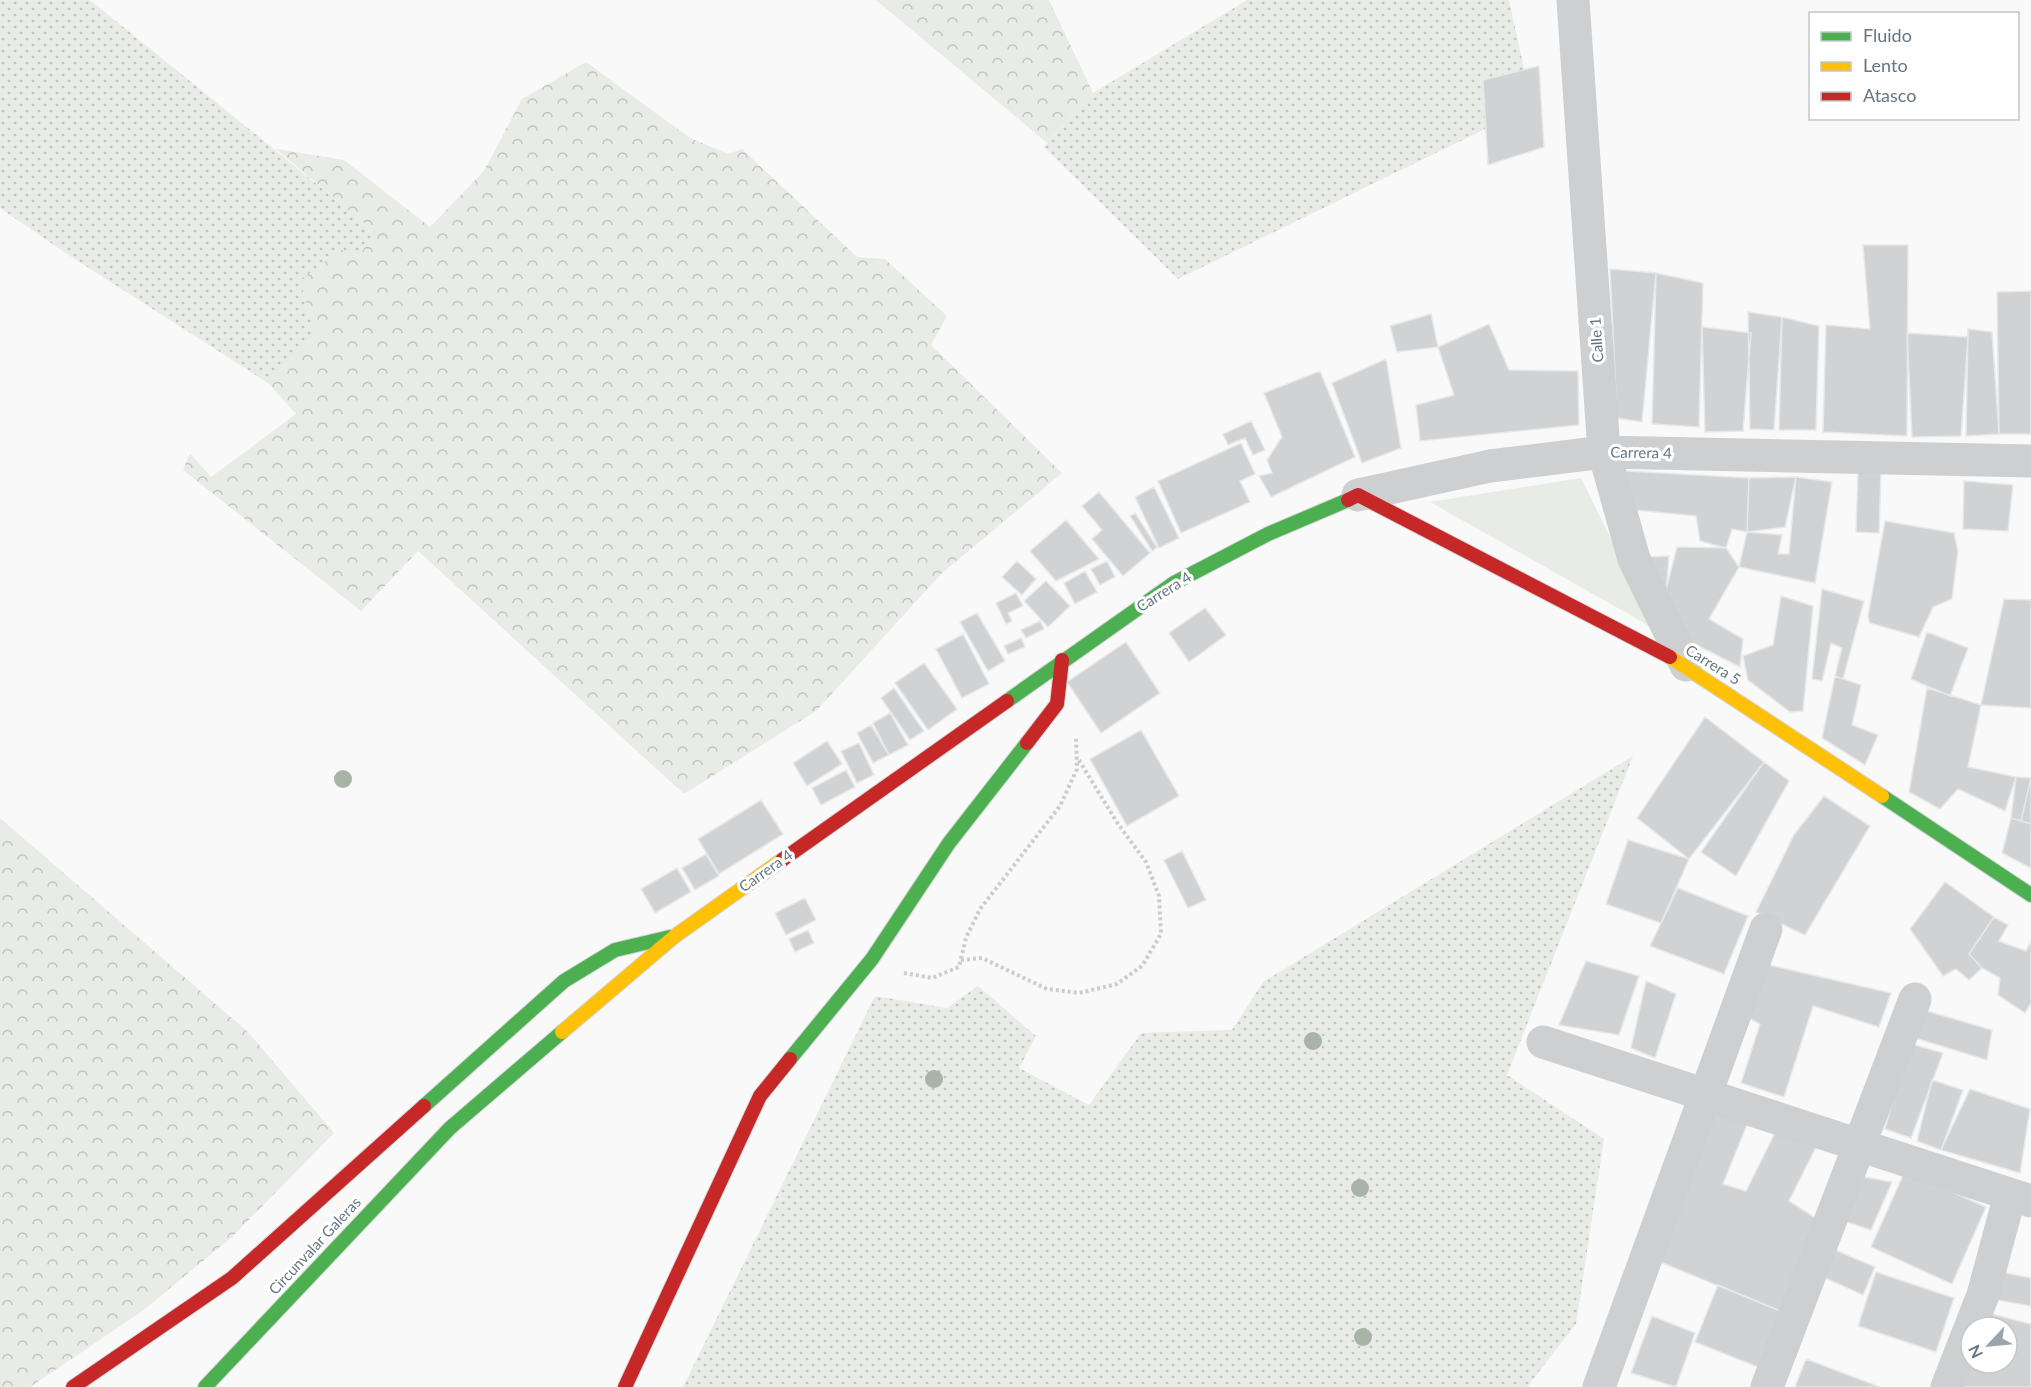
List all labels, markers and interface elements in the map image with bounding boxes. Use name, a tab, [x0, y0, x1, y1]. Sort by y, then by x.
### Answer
legend	[1809, 12, 2019, 120]
text: Fluido	[1863, 24, 1912, 46]
text: Lento	[1863, 54, 1908, 76]
text: Atasco	[1863, 84, 1916, 106]
street label: Calle 1	[1585, 317, 1607, 363]
street label: Carrera 4	[1610, 442, 1672, 462]
street label: Carrera 4	[1133, 567, 1195, 615]
street label: Carrera 5	[1683, 640, 1744, 688]
street label: Carrera 4	[735, 845, 796, 895]
street label: Circunvalar Galeras	[265, 1193, 364, 1298]
north arrow	[1959, 1315, 2019, 1375]
text: N	[1964, 1342, 1986, 1361]

